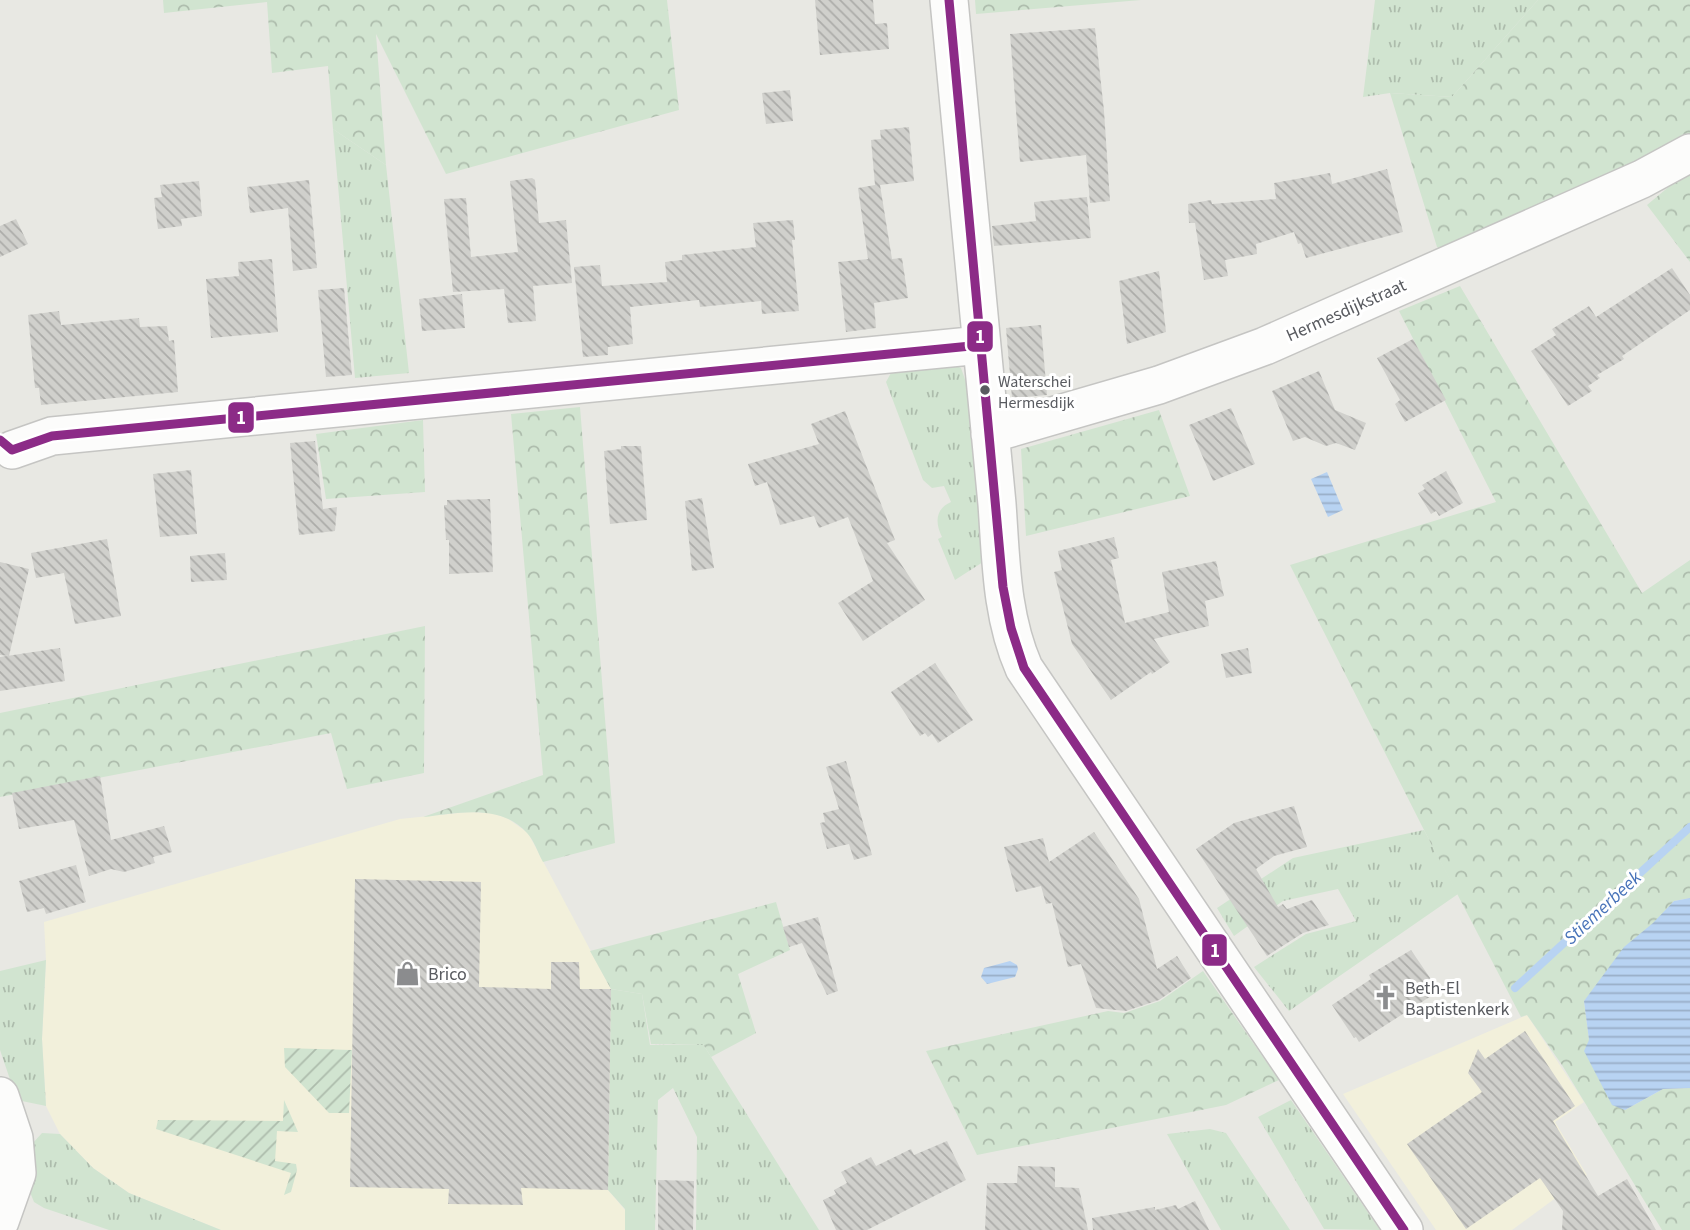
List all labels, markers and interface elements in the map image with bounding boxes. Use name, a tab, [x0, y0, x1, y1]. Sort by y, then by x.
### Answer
street label: Hermesdijkstraat	[1282, 273, 1410, 348]
line badge: 1	[966, 320, 994, 353]
text: 1	[975, 324, 985, 351]
place label: Waterschei Hermesdijk	[998, 371, 1075, 414]
marker: Waterschei Hermesdijk	[978, 383, 992, 397]
line badge: 1	[227, 401, 255, 434]
text: 1	[236, 405, 246, 432]
water label: Stiemerbeek	[1558, 864, 1649, 951]
line badge: 1	[1201, 933, 1228, 967]
text: 1	[1210, 938, 1220, 965]
shop icon: Brico	[394, 960, 422, 988]
place label: Brico	[428, 962, 467, 987]
place label: Beth-El Baptistenkerk	[1405, 976, 1509, 1022]
church icon: Beth-El Baptistenkerk	[1371, 984, 1399, 1012]

